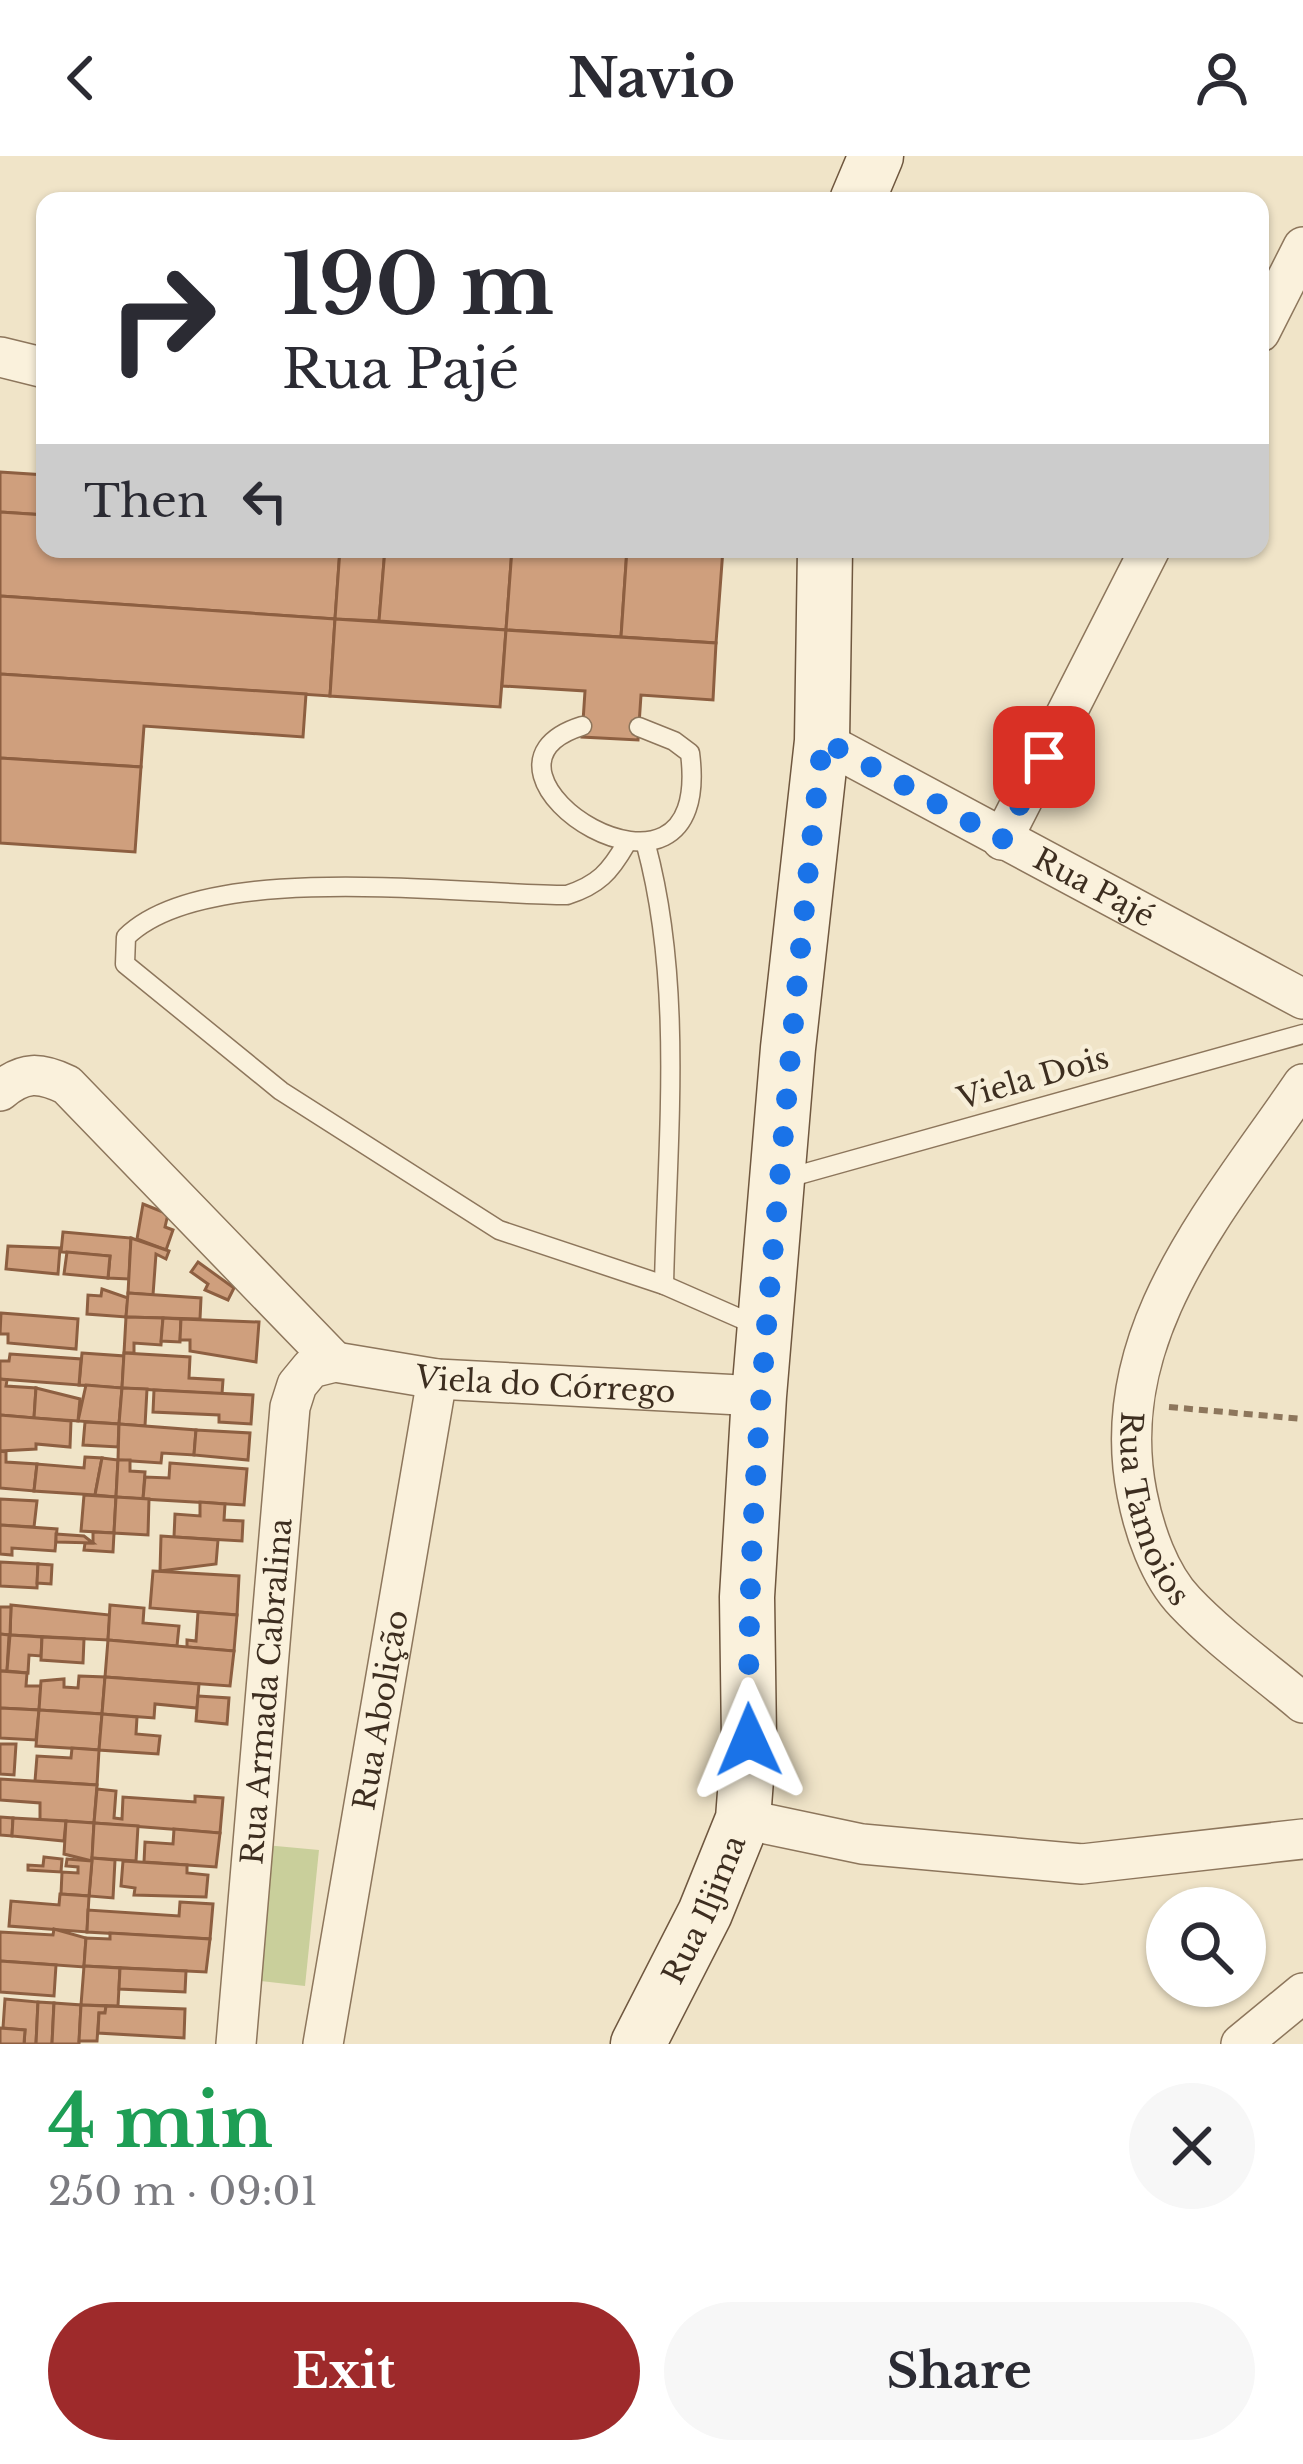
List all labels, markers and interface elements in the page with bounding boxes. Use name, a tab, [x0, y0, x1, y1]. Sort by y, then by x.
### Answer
icon: back	[48, 45, 114, 111]
text: Navio	[568, 45, 735, 112]
icon: person	[1189, 45, 1255, 111]
text: 190 m	[282, 233, 554, 337]
icon: right	[84, 240, 240, 396]
text: Rua Pajé	[282, 336, 519, 403]
icon: left	[232, 468, 298, 534]
text: Then	[84, 473, 208, 529]
pin	[993, 706, 1095, 808]
icon: arrive	[1011, 724, 1077, 790]
street label: Rua Pajé	[1027, 840, 1161, 935]
street label: Viela Dois	[952, 1039, 1113, 1117]
street label: Viela do Córrego	[411, 1357, 676, 1410]
street label: Rua Tamoios	[1113, 1411, 1198, 1613]
street label: Rua Armada Cabralina	[233, 1516, 299, 1866]
street label: Rua Abolição	[345, 1607, 416, 1813]
position arrow	[686, 1677, 812, 1803]
street label: Rua Iljima	[654, 1829, 753, 1990]
map controls	[1146, 1887, 1266, 2007]
button: search	[1146, 1887, 1266, 2007]
text: 4 min	[48, 2077, 273, 2166]
button: close	[1129, 2083, 1255, 2209]
text: 250 m · 09:01	[48, 2167, 318, 2216]
button: Exit	[48, 2302, 640, 2440]
button: Share	[664, 2302, 1255, 2440]

